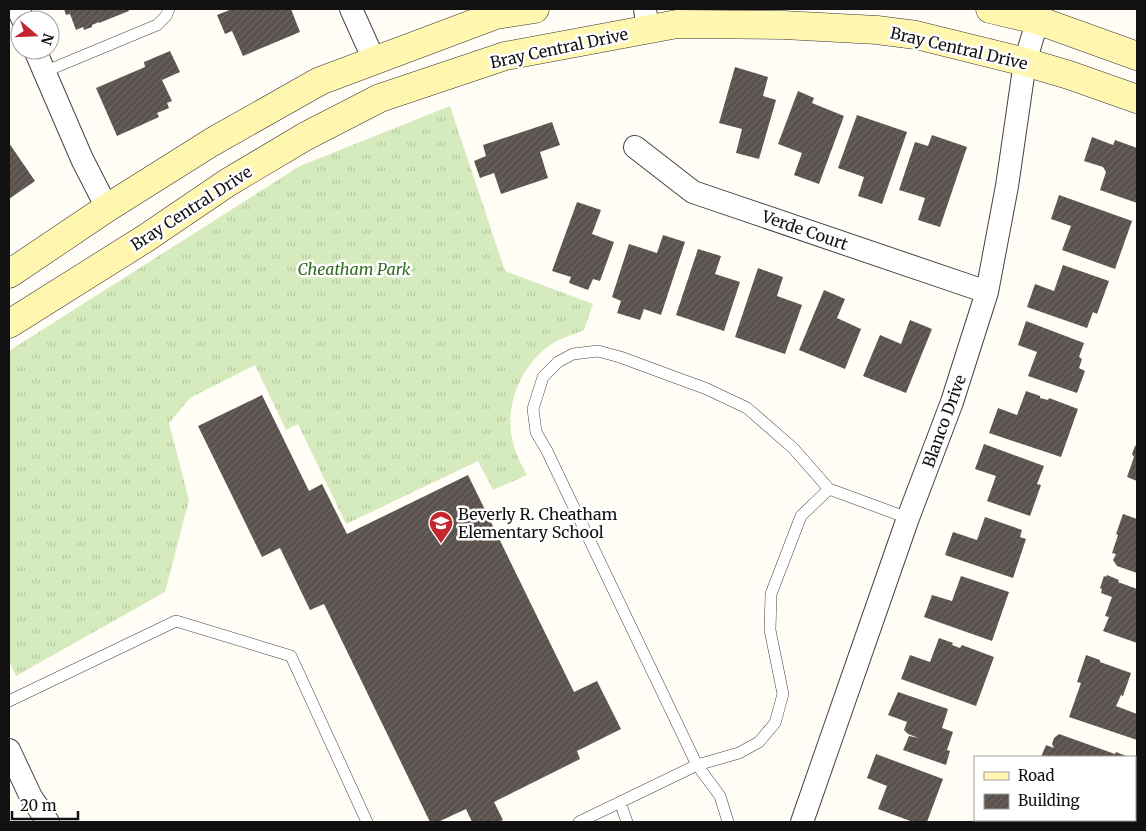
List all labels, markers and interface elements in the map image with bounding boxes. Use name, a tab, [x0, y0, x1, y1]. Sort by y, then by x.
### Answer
north arrow	[10, 10, 60, 60]
street label: Bray Central Drive	[888, 22, 1030, 74]
street label: Bray Central Drive	[488, 24, 630, 72]
text: N	[37, 31, 58, 47]
street label: Bray Central Drive	[127, 161, 255, 255]
street label: Verde Court	[758, 206, 851, 254]
park label: Cheatham Park	[297, 259, 411, 279]
street label: Blanco Drive	[918, 372, 970, 470]
place label: Beverly R. Cheatham Elementary School	[458, 504, 617, 542]
school or university icon: Beverly R. Cheatham Elementary School	[428, 510, 454, 544]
legend	[974, 756, 1136, 821]
text: Road	[1018, 766, 1054, 785]
scale bar	[12, 788, 79, 820]
text: Building	[1018, 791, 1080, 810]
text: 20 m	[20, 796, 57, 815]

